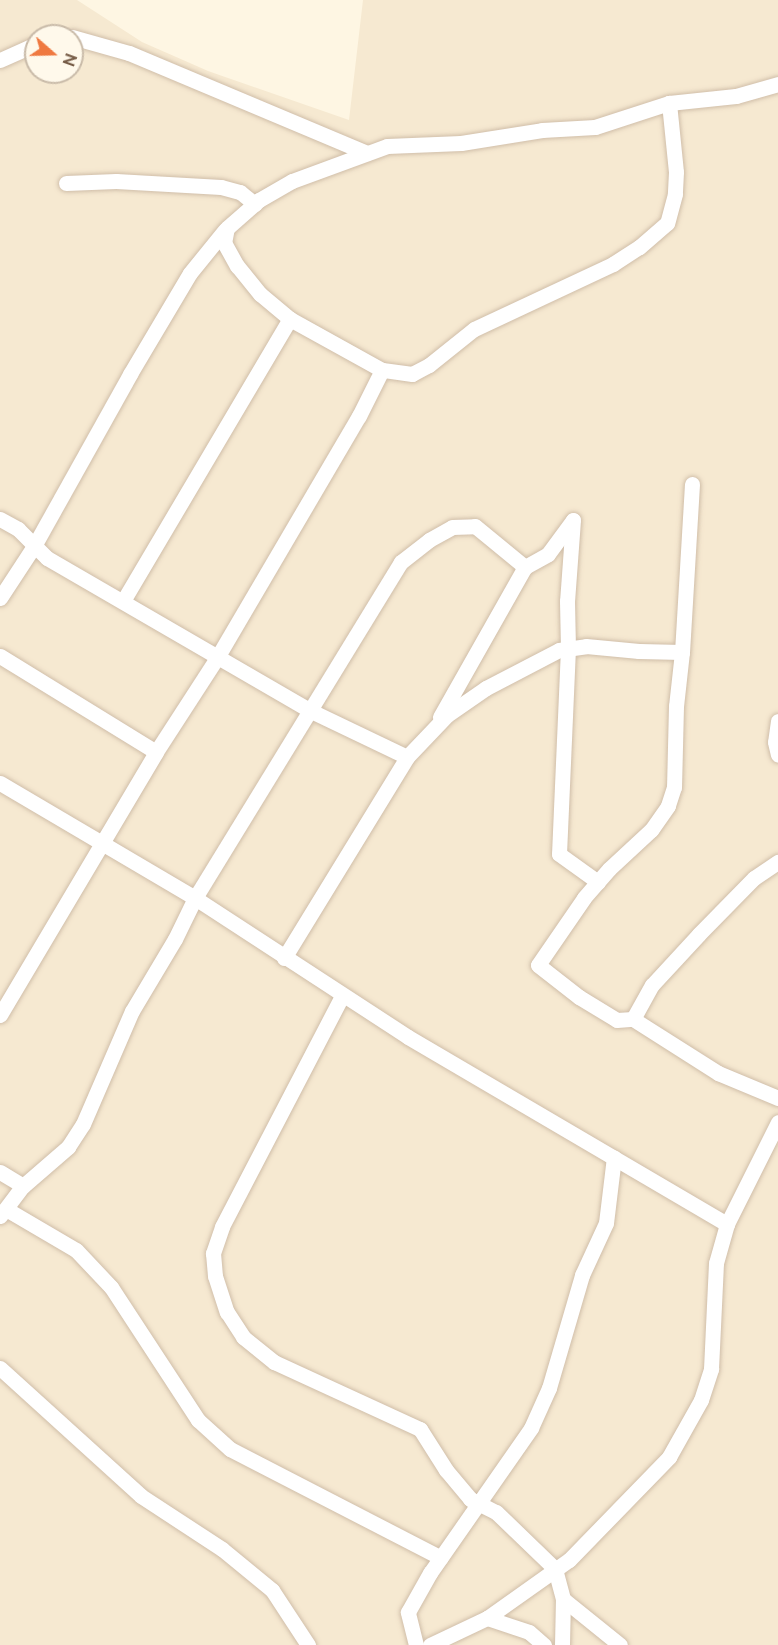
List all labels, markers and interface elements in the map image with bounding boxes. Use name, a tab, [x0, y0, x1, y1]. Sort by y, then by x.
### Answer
north arrow	[24, 24, 84, 84]
text: N	[58, 51, 81, 69]

